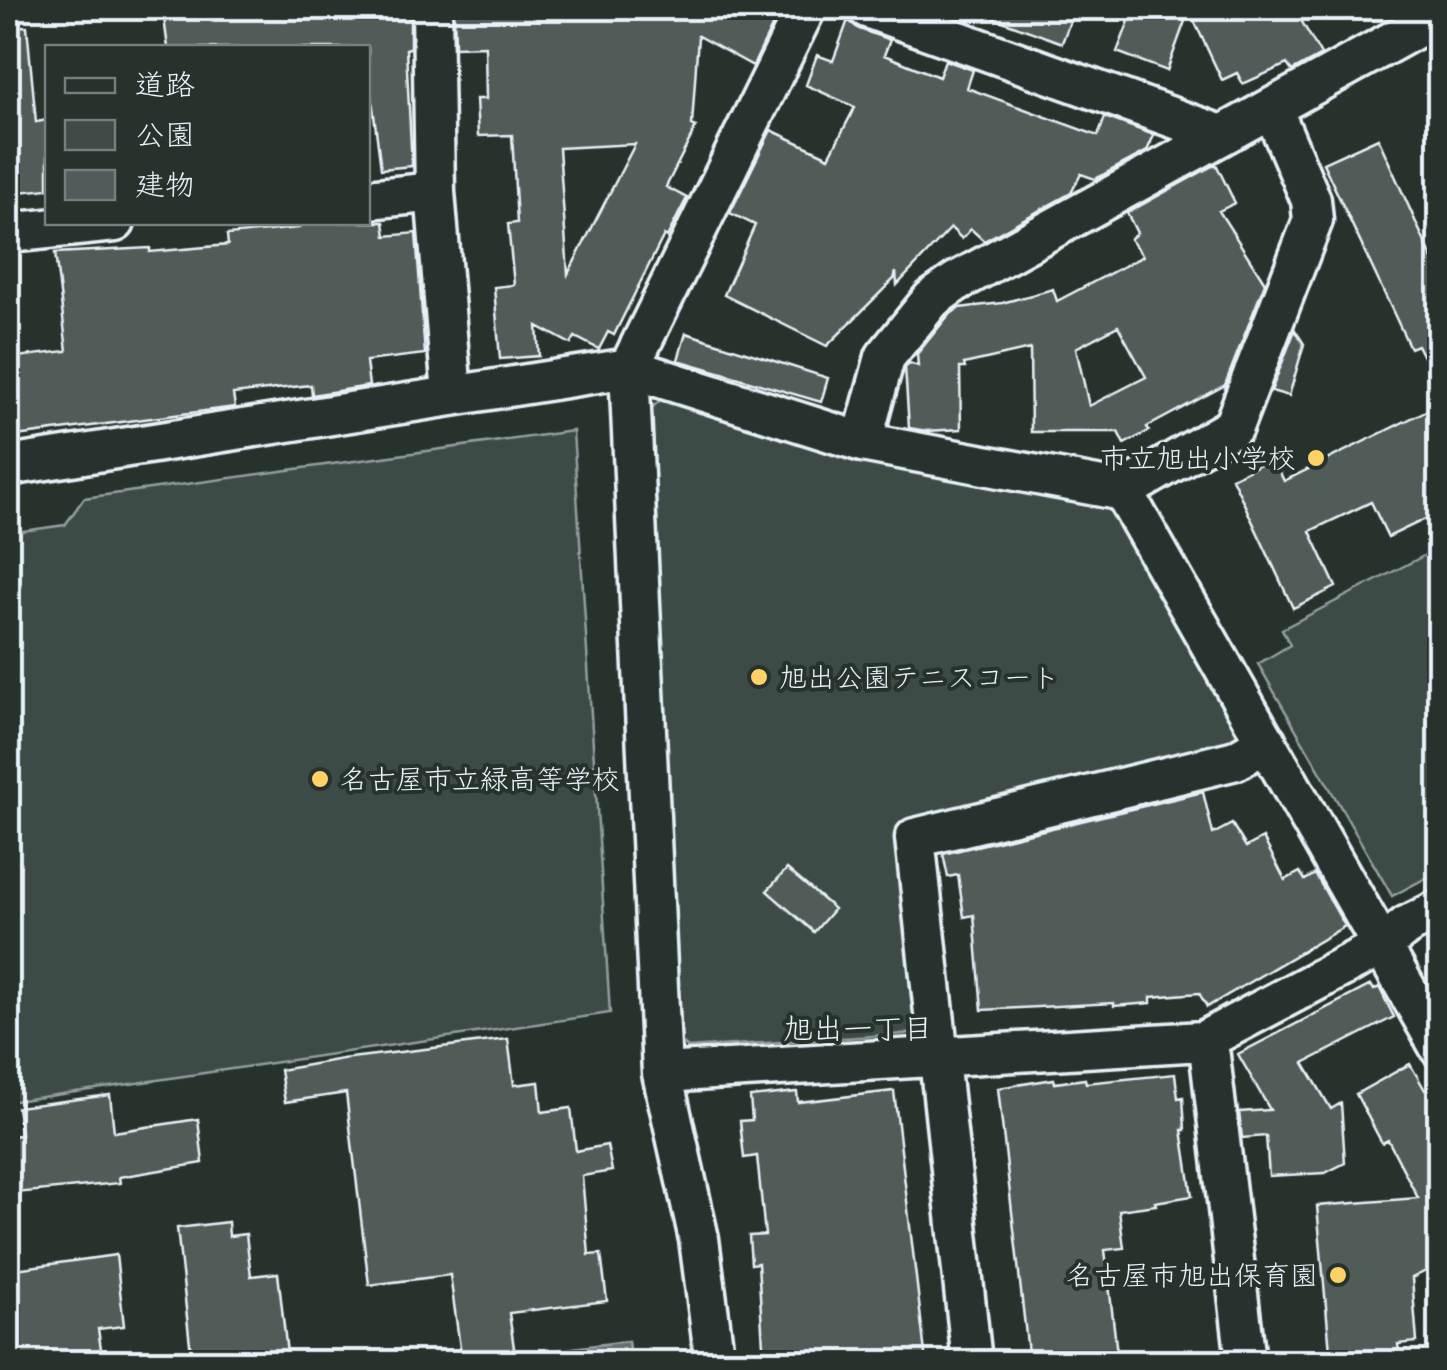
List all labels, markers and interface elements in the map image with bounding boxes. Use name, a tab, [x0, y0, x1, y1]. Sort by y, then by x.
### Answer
legend	[45, 45, 370, 225]
text: 道路	[135, 67, 195, 104]
text: 公園	[135, 117, 195, 154]
text: 建物	[135, 167, 195, 204]
place label: 市立旭出小学校	[1100, 442, 1296, 477]
marker: 市立旭出小学校	[1305, 447, 1327, 469]
place label: 旭出公園テニスコート	[779, 661, 1060, 696]
marker: 旭出公園テニスコート	[748, 666, 770, 688]
place label: 名古屋市立緑高等学校	[340, 763, 620, 798]
marker: 名古屋市立緑高等学校	[309, 768, 331, 790]
district label: 旭出一丁目	[783, 1011, 933, 1048]
place label: 名古屋市旭出保育園	[1066, 1259, 1318, 1294]
marker: 名古屋市旭出保育園	[1327, 1264, 1349, 1286]

